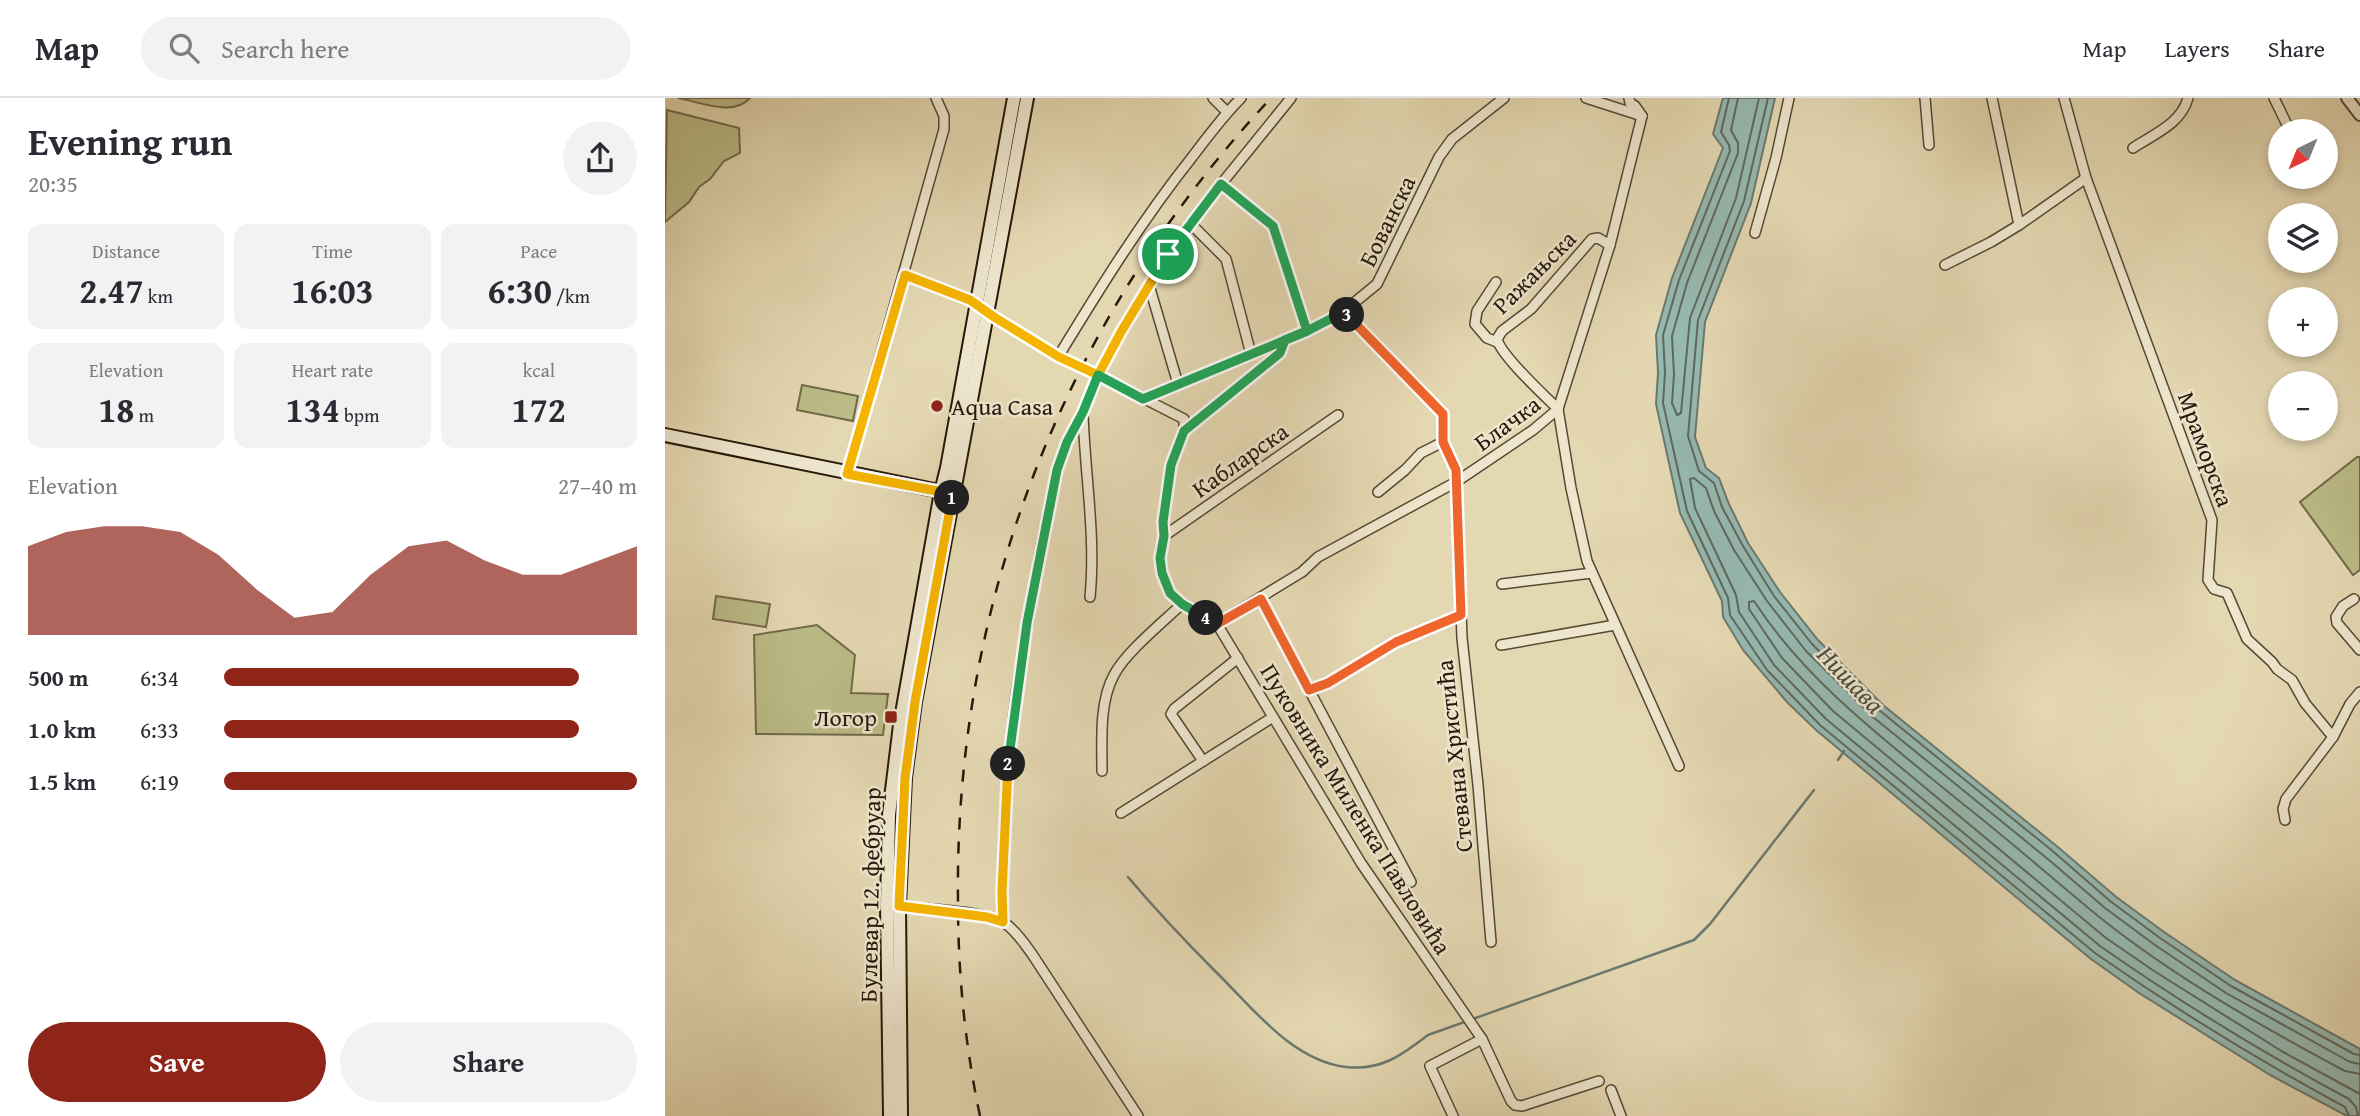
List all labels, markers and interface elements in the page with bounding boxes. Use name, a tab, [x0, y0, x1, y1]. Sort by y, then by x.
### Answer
search box	[141, 17, 631, 80]
text: Map	[35, 24, 99, 72]
icon: search	[165, 29, 203, 67]
text: Search here	[221, 29, 349, 68]
text: Map	[2083, 31, 2126, 66]
text: Layers	[2164, 31, 2230, 66]
text: Share	[2268, 31, 2325, 66]
text: Evening run	[28, 113, 232, 169]
north arrow	[2268, 119, 2338, 189]
map controls	[2268, 119, 2338, 441]
button: share	[563, 121, 637, 195]
text: 20:35	[28, 167, 78, 200]
street label: Бованска	[1350, 169, 1424, 273]
button: layers	[2268, 203, 2338, 273]
street label: Ражањска	[1484, 222, 1584, 322]
pin	[1138, 224, 1198, 284]
icon: arrive	[1149, 235, 1187, 273]
text: Distance	[92, 237, 160, 265]
text: Time	[312, 237, 353, 265]
text: Pace	[521, 237, 557, 265]
text: 2.47	[79, 265, 144, 316]
text: 16:03	[291, 265, 374, 316]
text: 6:30	[488, 265, 552, 316]
text: km	[144, 282, 173, 310]
text: /km	[552, 282, 590, 310]
button: +	[2268, 287, 2338, 357]
pin: 3	[1329, 298, 1365, 332]
text: 3	[1342, 300, 1351, 328]
text: Elevation	[89, 356, 163, 384]
text: Heart rate	[292, 356, 373, 384]
text: kcal	[523, 356, 555, 384]
button: −	[2268, 371, 2338, 441]
text: 18	[98, 384, 134, 435]
text: 134	[285, 384, 340, 435]
text: 172	[512, 384, 566, 435]
street label: Блачка	[1466, 386, 1548, 459]
street label: Мраморска	[2169, 387, 2243, 512]
place label: Aqua Casa	[951, 389, 1054, 424]
marker: Aqua Casa	[929, 398, 945, 414]
text: m	[134, 401, 154, 429]
text: bpm	[340, 401, 380, 429]
street label: Кабларска	[1185, 414, 1296, 506]
text: Elevation	[28, 469, 118, 502]
text: 27–40 m	[558, 469, 637, 502]
pin: 1	[935, 480, 969, 516]
text: 1	[947, 483, 956, 511]
pin: 4	[1189, 601, 1223, 636]
text: 4	[1201, 603, 1210, 631]
water label: Нишава	[1808, 636, 1894, 722]
street label: Пуковника Миленка Павловића	[1252, 657, 1461, 962]
street label: Стевана Христића	[1426, 658, 1482, 854]
text: 500 m	[28, 661, 89, 694]
text: 6:34	[140, 661, 179, 694]
place label: Логор	[814, 700, 877, 735]
marker: Логор	[883, 709, 899, 725]
text: 1.0 km	[28, 713, 96, 746]
text: 6:33	[140, 713, 179, 746]
pin: 2	[991, 746, 1025, 782]
text: 2	[1003, 749, 1012, 777]
text: 1.5 km	[28, 765, 96, 798]
text: 6:19	[140, 765, 179, 798]
street label: Булевар 12. фебруар	[851, 787, 889, 1003]
button: Save	[28, 1022, 326, 1102]
button: Share	[340, 1022, 637, 1102]

